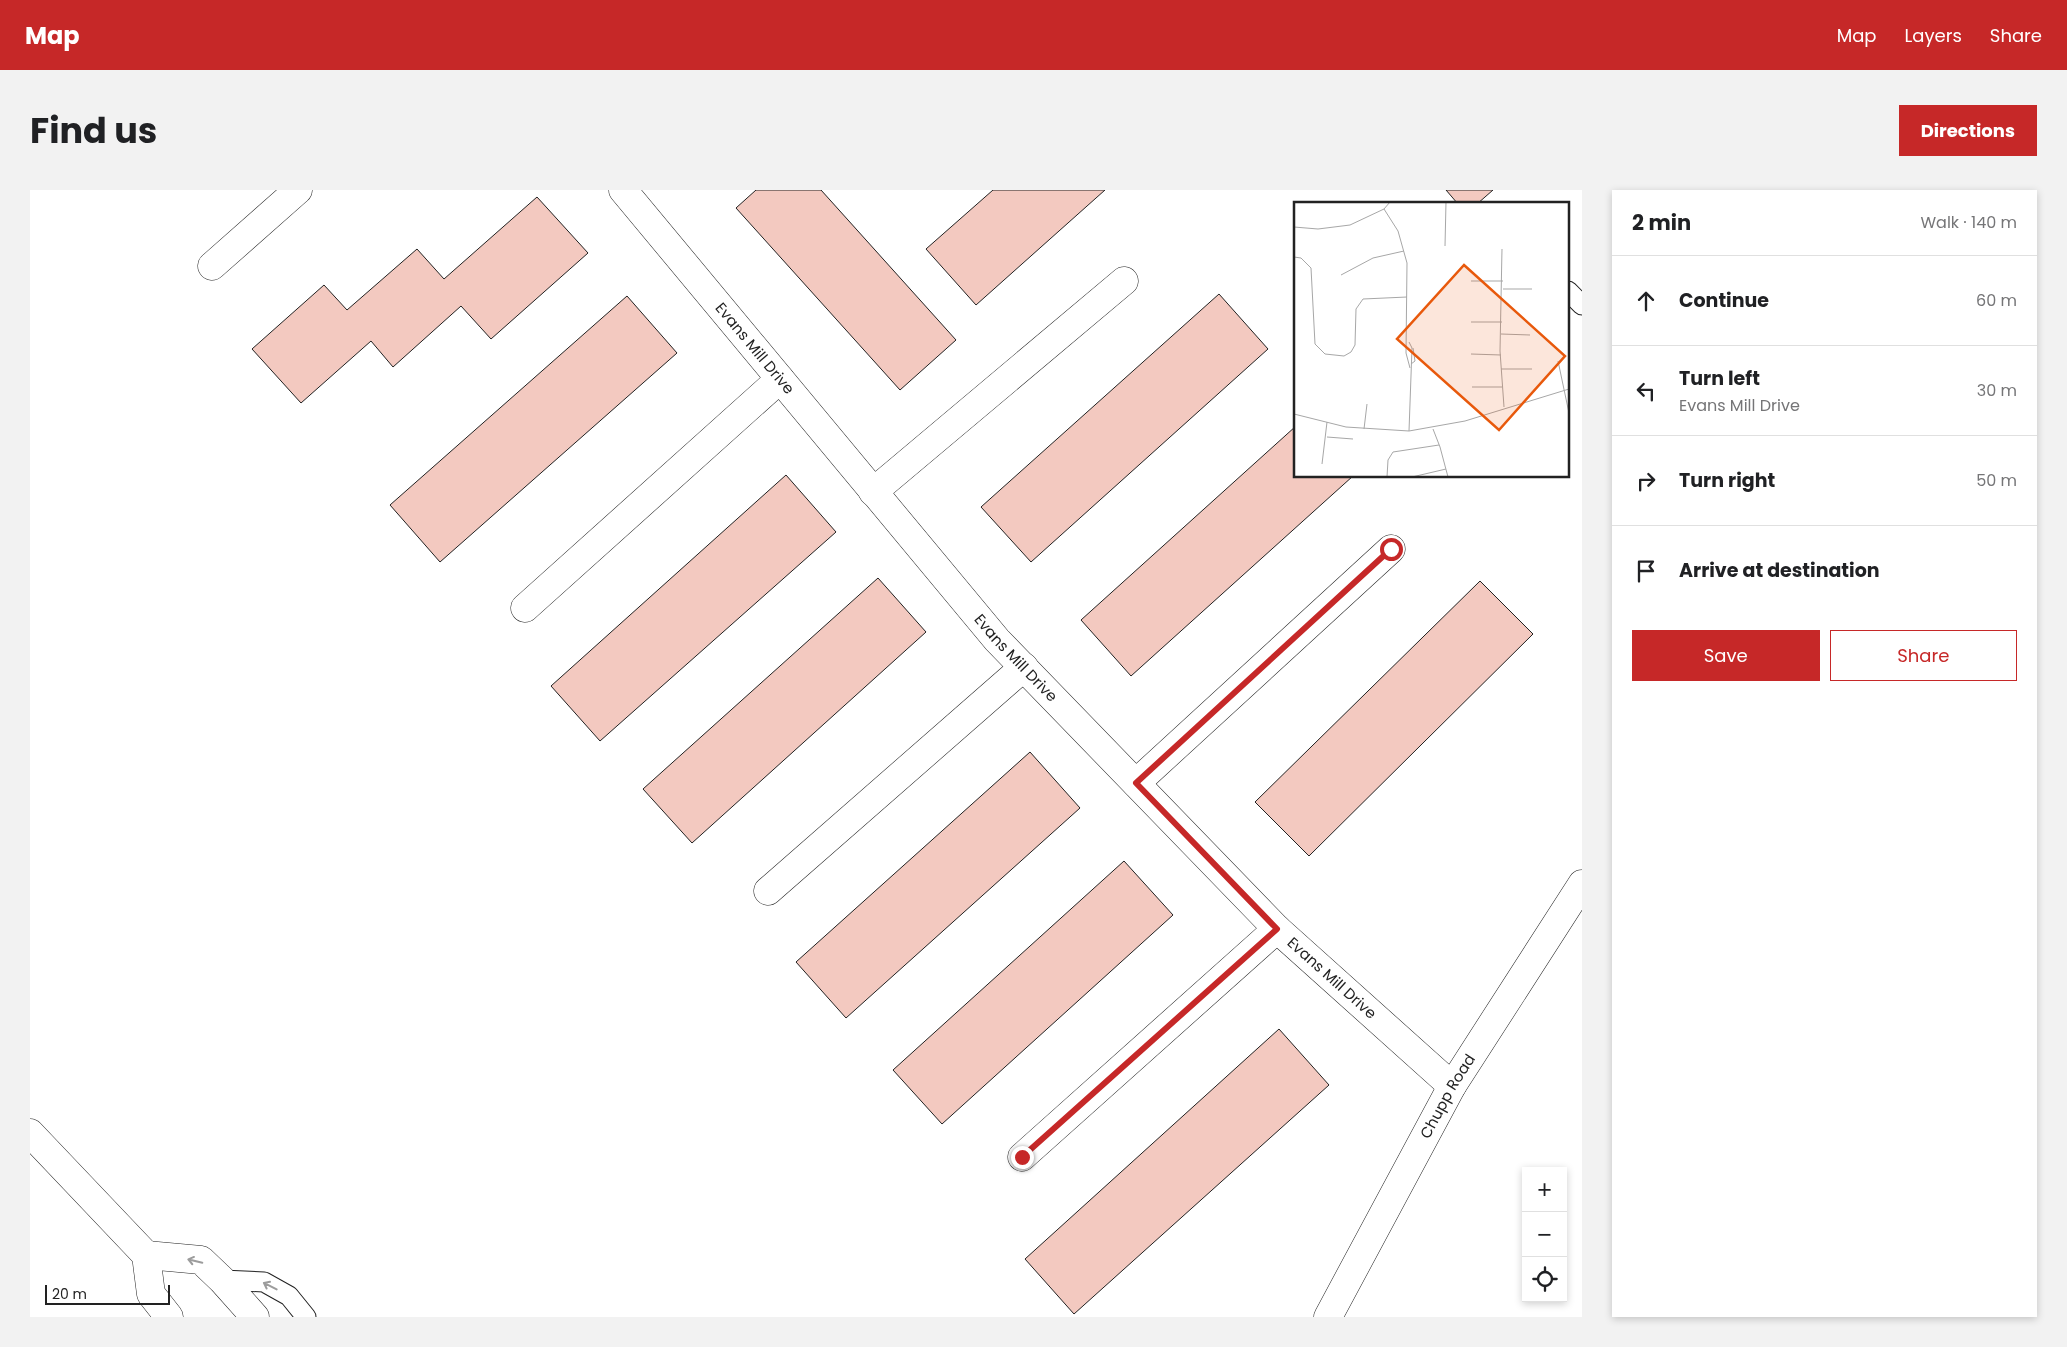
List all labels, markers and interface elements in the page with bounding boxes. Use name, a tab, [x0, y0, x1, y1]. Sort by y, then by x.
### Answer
text: Map	[25, 19, 80, 52]
text: Map	[1837, 23, 1877, 48]
text: Layers	[1905, 23, 1962, 48]
text: Share	[1990, 23, 2042, 48]
button: Directions	[1899, 105, 2037, 156]
text: Find us	[30, 106, 157, 155]
inset map	[1294, 202, 1570, 478]
text: 2 min	[1632, 208, 1691, 237]
text: Walk · 140 m	[1920, 211, 2017, 234]
icon: ahead	[1632, 287, 1660, 315]
text: Continue	[1679, 287, 1769, 314]
text: 60 m	[1976, 289, 2017, 312]
street label: Evans Mill Drive	[711, 298, 799, 398]
text: Turn left	[1679, 365, 1760, 392]
icon: left	[1632, 377, 1660, 405]
text: 30 m	[1977, 379, 2017, 402]
text: Evans Mill Drive	[1679, 394, 1800, 417]
icon: right	[1632, 467, 1660, 495]
text: Turn right	[1679, 467, 1775, 494]
text: 50 m	[1976, 469, 2017, 492]
route start	[1380, 538, 1403, 561]
icon: arrive	[1632, 557, 1660, 585]
text: Arrive at destination	[1679, 557, 1880, 584]
street label: Evans Mill Drive	[970, 609, 1062, 706]
button: Save	[1632, 630, 1820, 681]
button: Share	[1830, 630, 2017, 681]
street label: Evans Mill Drive	[1283, 932, 1381, 1023]
street label: Chupp Road	[1415, 1050, 1480, 1142]
route end	[1011, 1146, 1034, 1169]
map controls	[1522, 1167, 1567, 1302]
button: +	[1522, 1167, 1567, 1212]
button: −	[1522, 1212, 1567, 1257]
one-way arrow	[187, 1255, 203, 1265]
button: locate	[1522, 1257, 1567, 1302]
one-way arrow	[263, 1281, 278, 1290]
scale bar	[45, 1282, 170, 1305]
text: 20 m	[52, 1284, 87, 1304]

